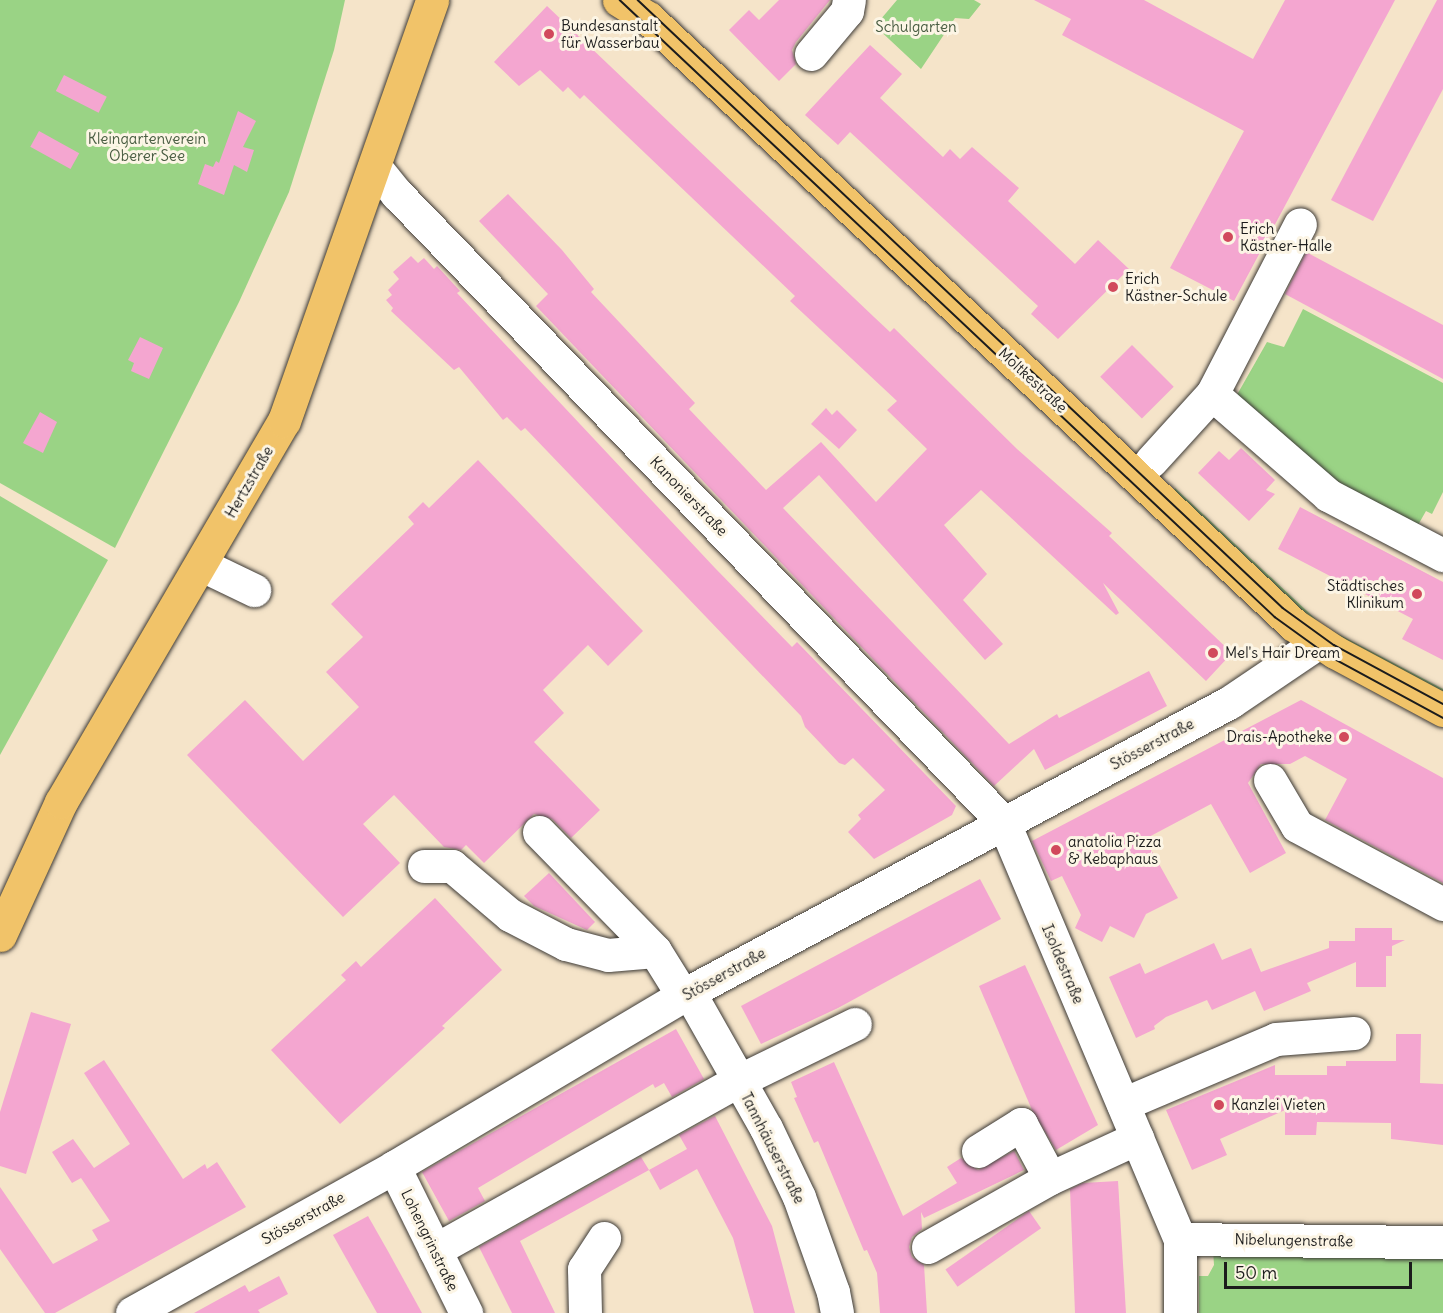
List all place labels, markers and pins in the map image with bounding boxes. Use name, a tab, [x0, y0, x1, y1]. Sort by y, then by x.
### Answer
place label: Bundesanstalt für Wasserbau	[561, 16, 659, 51]
marker: Bundesanstalt für Wasserbau	[542, 27, 556, 41]
place label: Erich Kästner-Halle	[1240, 219, 1332, 254]
marker: Erich Kästner-Halle	[1221, 230, 1235, 244]
place label: Erich Kästner-Schule	[1125, 269, 1227, 304]
marker: Erich Kästner-Schule	[1106, 280, 1120, 294]
place label: Städtisches Klinikum	[1327, 576, 1404, 611]
marker: Städtisches Klinikum	[1408, 585, 1426, 603]
place label: Mel's Hair Dream	[1225, 644, 1340, 662]
marker: Mel's Hair Dream	[1206, 646, 1220, 660]
place label: Drais-Apotheke	[1226, 728, 1332, 746]
marker: Drais-Apotheke	[1337, 730, 1351, 744]
place label: anatolia Pizza & Kebaphaus	[1068, 832, 1161, 867]
marker: anatolia Pizza & Kebaphaus	[1049, 843, 1063, 857]
place label: Kanzlei Vieten	[1231, 1096, 1325, 1114]
marker: Kanzlei Vieten	[1212, 1098, 1226, 1112]

